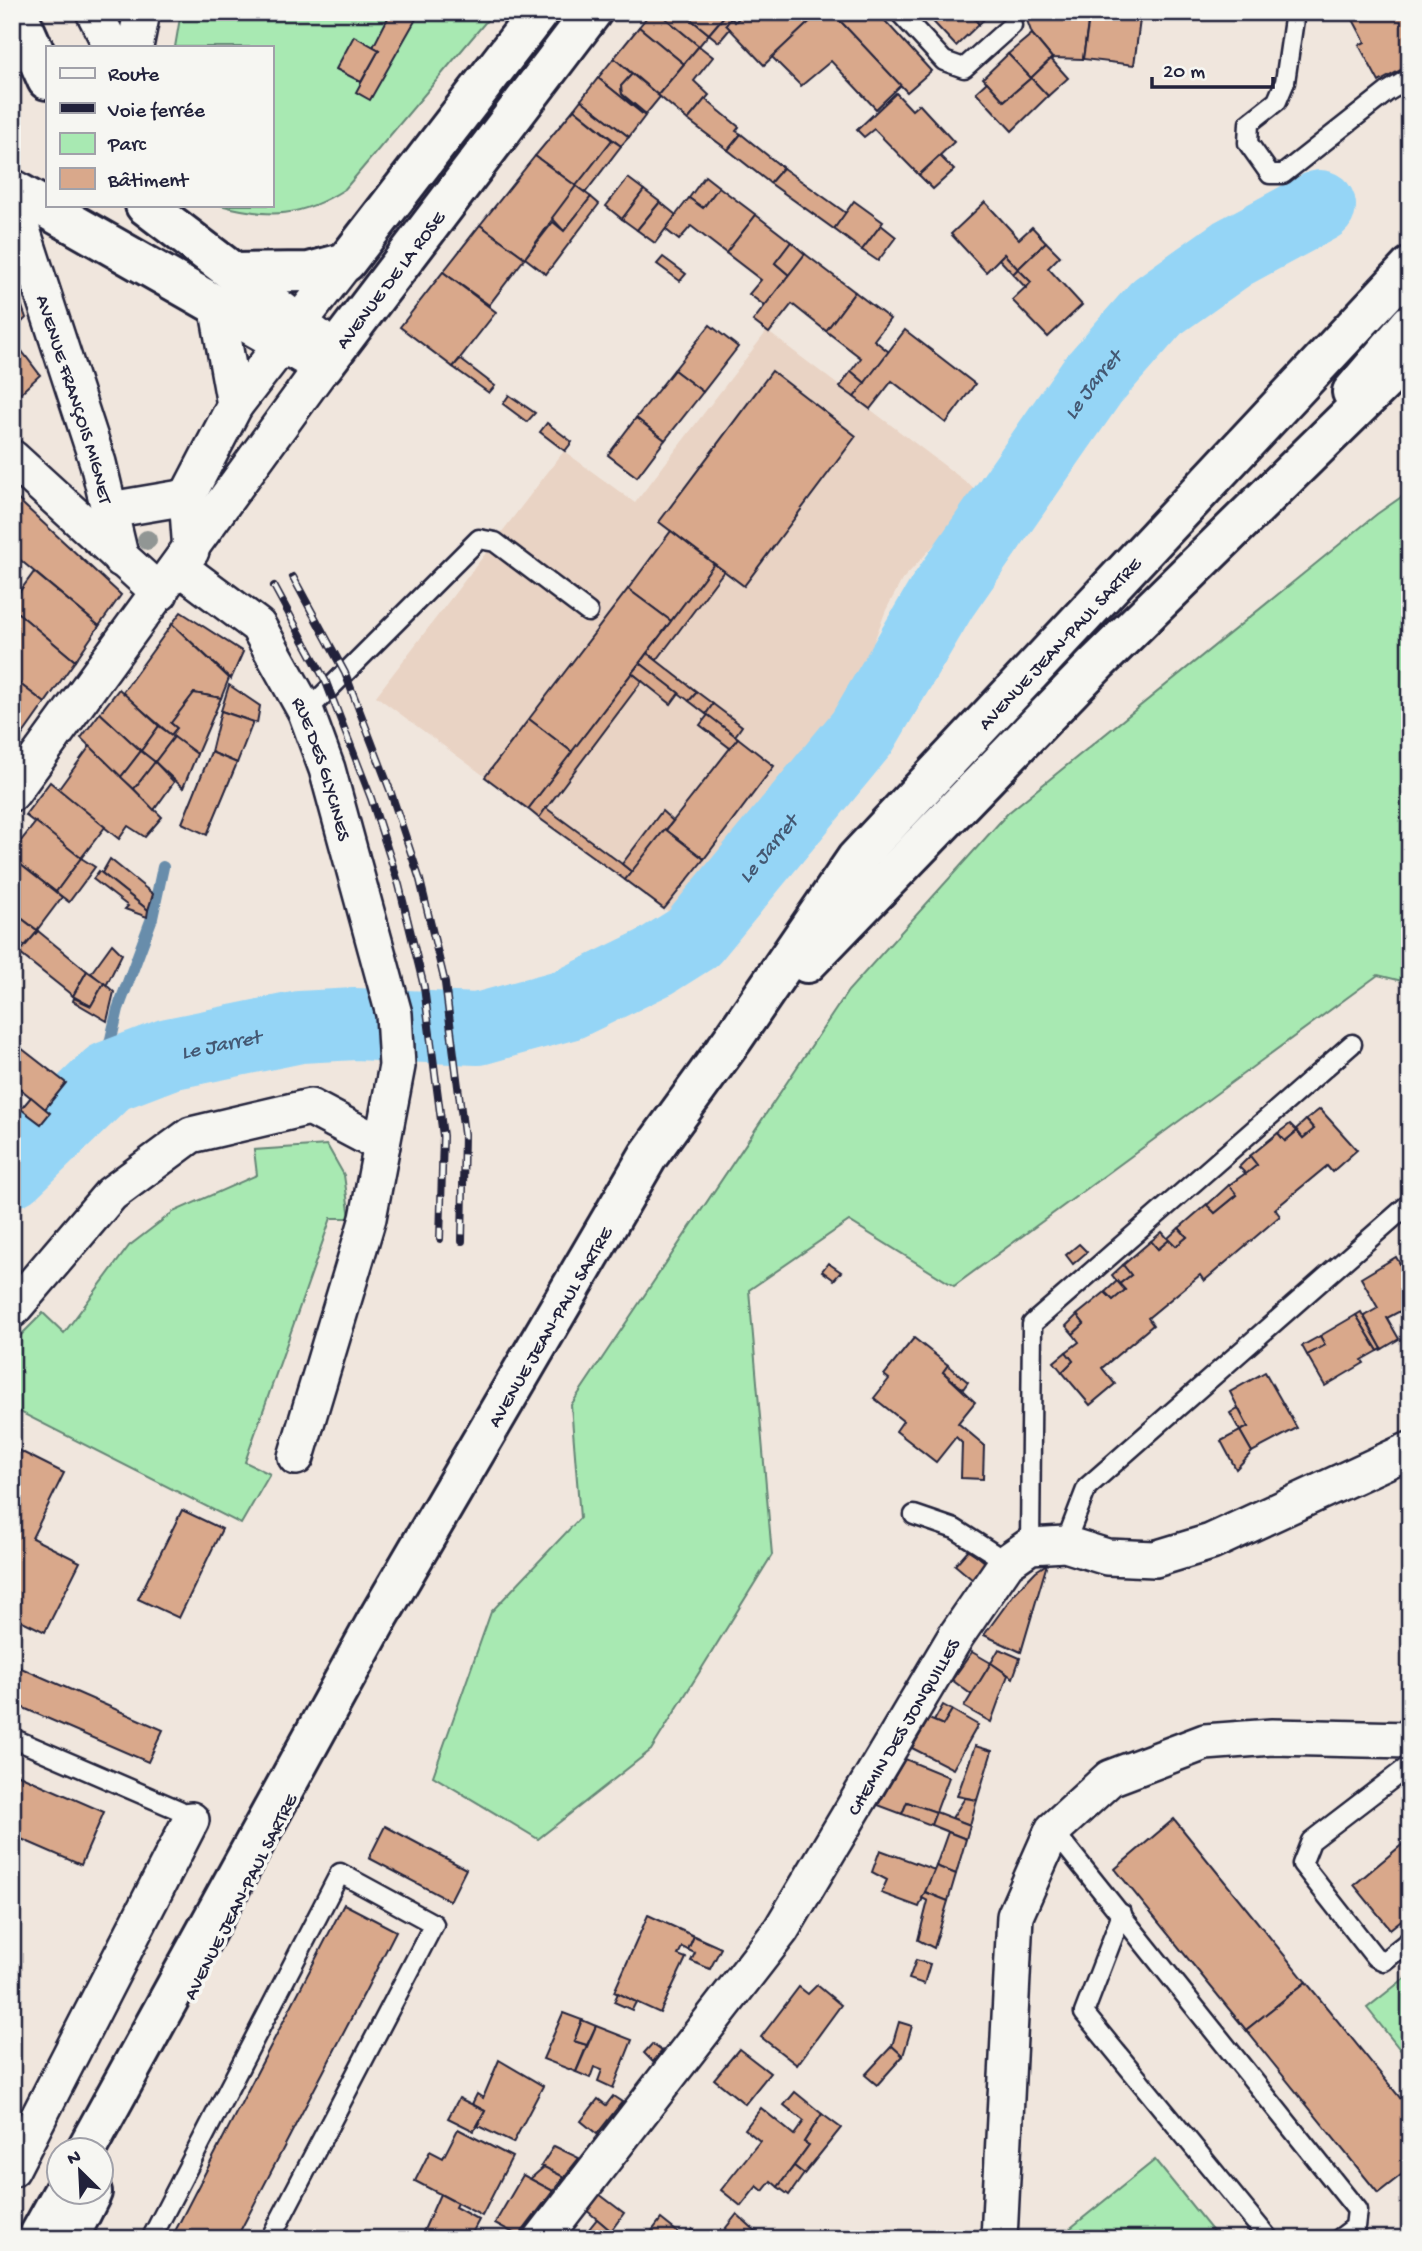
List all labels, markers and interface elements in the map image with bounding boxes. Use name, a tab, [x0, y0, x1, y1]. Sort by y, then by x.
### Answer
legend	[46, 46, 273, 206]
scale bar	[1152, 46, 1273, 90]
text: 20 m	[1163, 61, 1205, 86]
text: Route	[108, 64, 160, 89]
text: Voie ferrée	[107, 100, 206, 125]
text: Parc	[107, 134, 147, 159]
text: Bâtiment	[107, 170, 190, 195]
street label: AVENUE DE LA ROSE	[332, 207, 452, 355]
street label: AVENUE FRANÇOIS MIGNET	[29, 293, 116, 507]
water label: Le Jarret	[1060, 344, 1131, 425]
street label: AVENUE JEAN-PAUL SARTRE	[975, 553, 1148, 736]
street label: RUE DES GLYCINES	[285, 694, 354, 844]
water label: Le Jarret	[735, 808, 807, 889]
water label: Le Jarret	[179, 1026, 267, 1067]
street label: AVENUE JEAN-PAUL SARTRE	[484, 1223, 620, 1432]
street label: CHEMIN DES JONQUILLES	[844, 1635, 967, 1821]
street label: AVENUE JEAN-PAUL SARTRE	[180, 1790, 305, 2004]
north arrow	[46, 2136, 116, 2206]
text: N	[64, 2146, 85, 2172]

